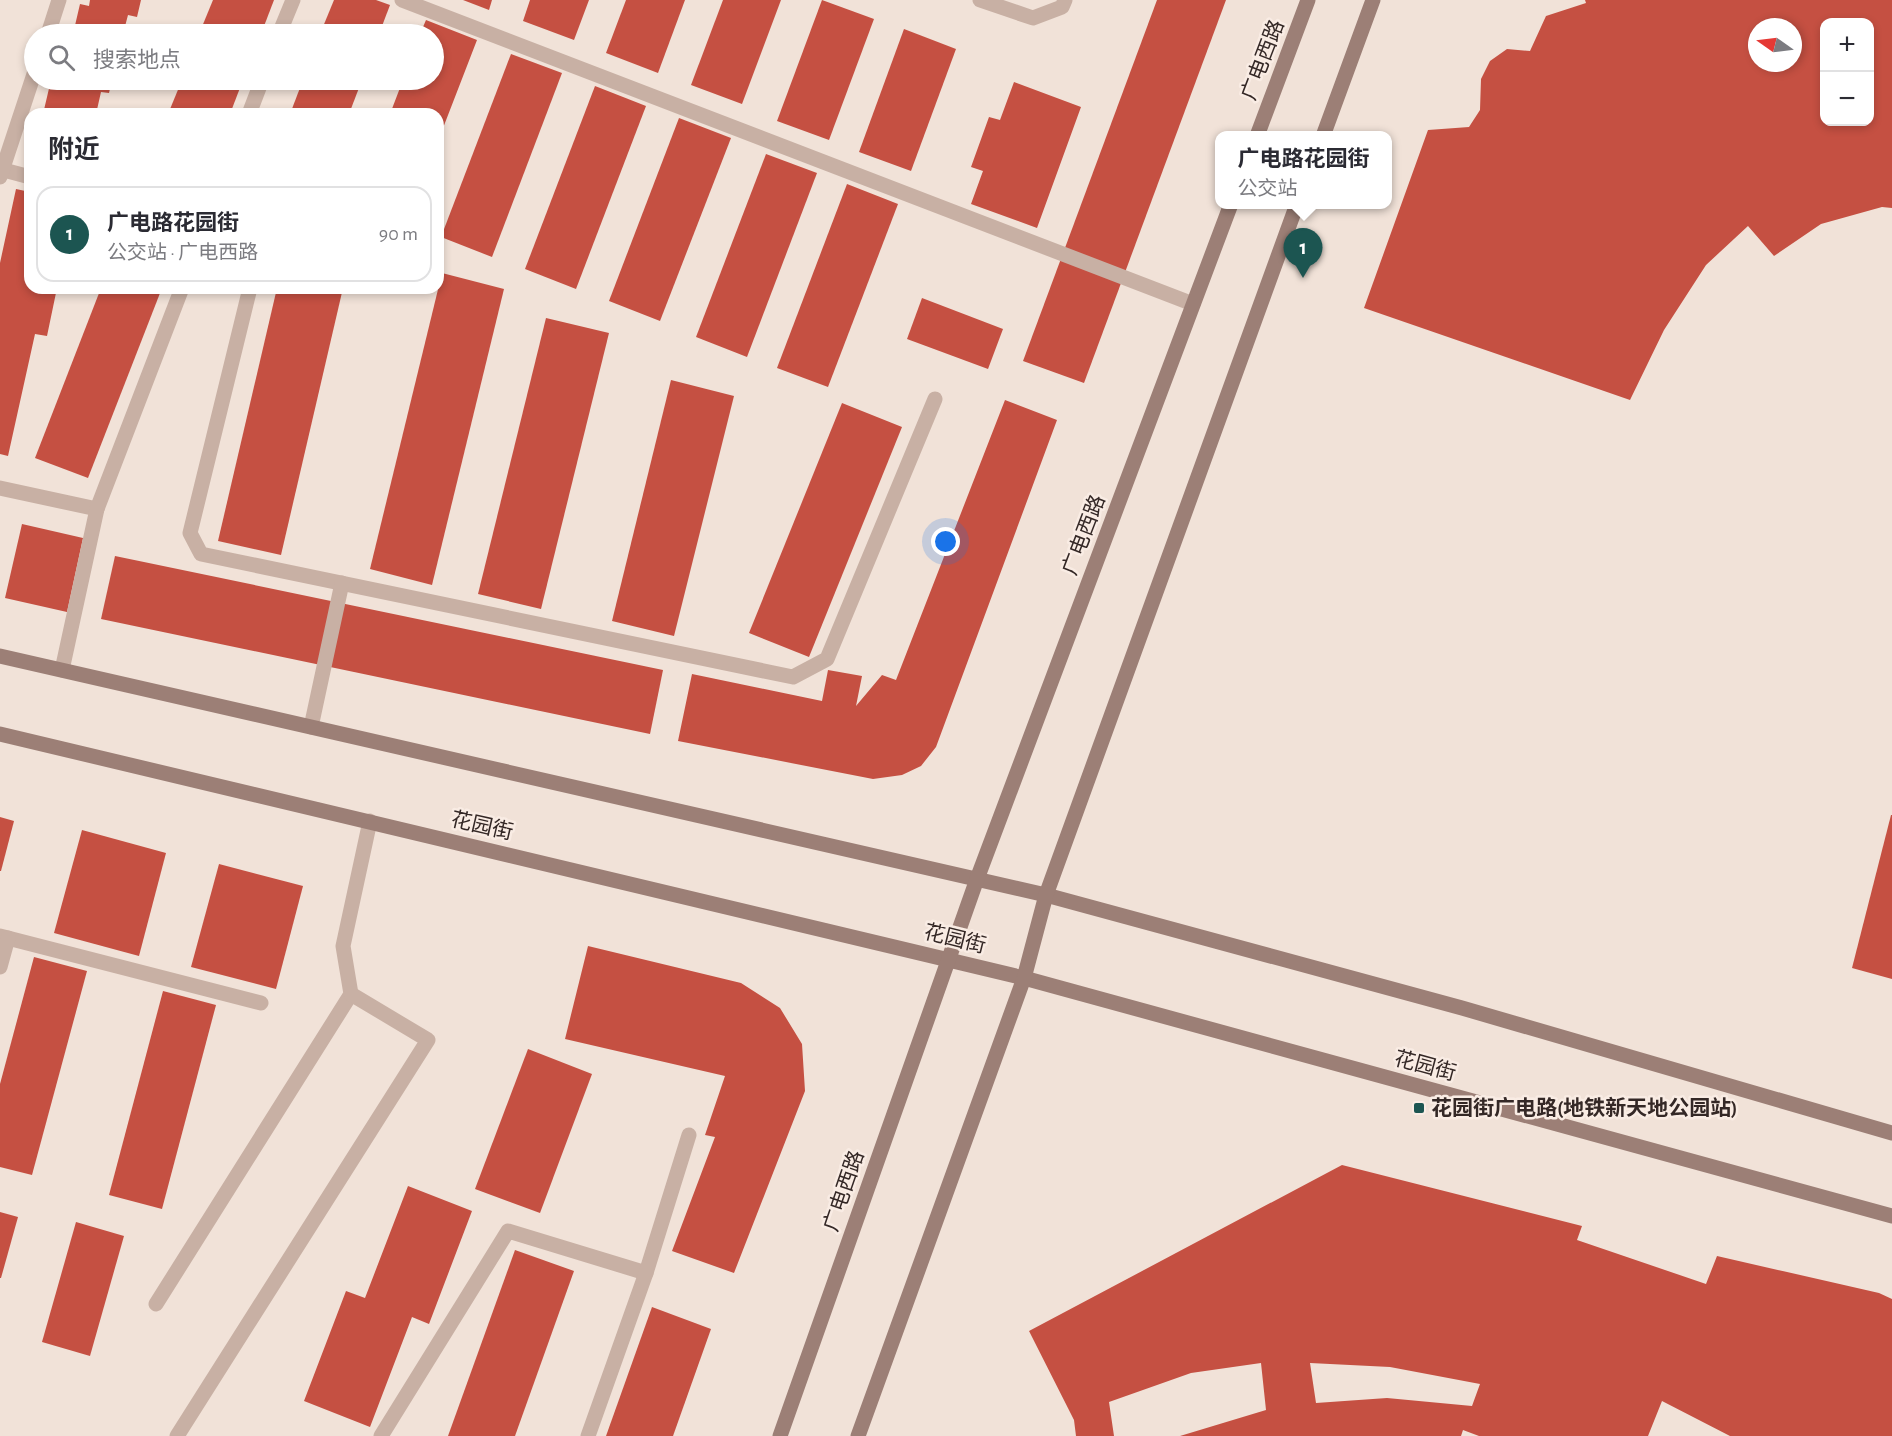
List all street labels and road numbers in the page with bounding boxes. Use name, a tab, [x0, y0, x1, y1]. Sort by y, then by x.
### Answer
street label: 广电西路	[1237, 17, 1288, 103]
street label: 广电西路	[1058, 492, 1109, 578]
street label: 花园街	[449, 808, 515, 843]
street label: 花园街	[922, 920, 988, 957]
street label: 花园街	[1392, 1047, 1458, 1084]
street label: 广电西路	[819, 1148, 868, 1234]

